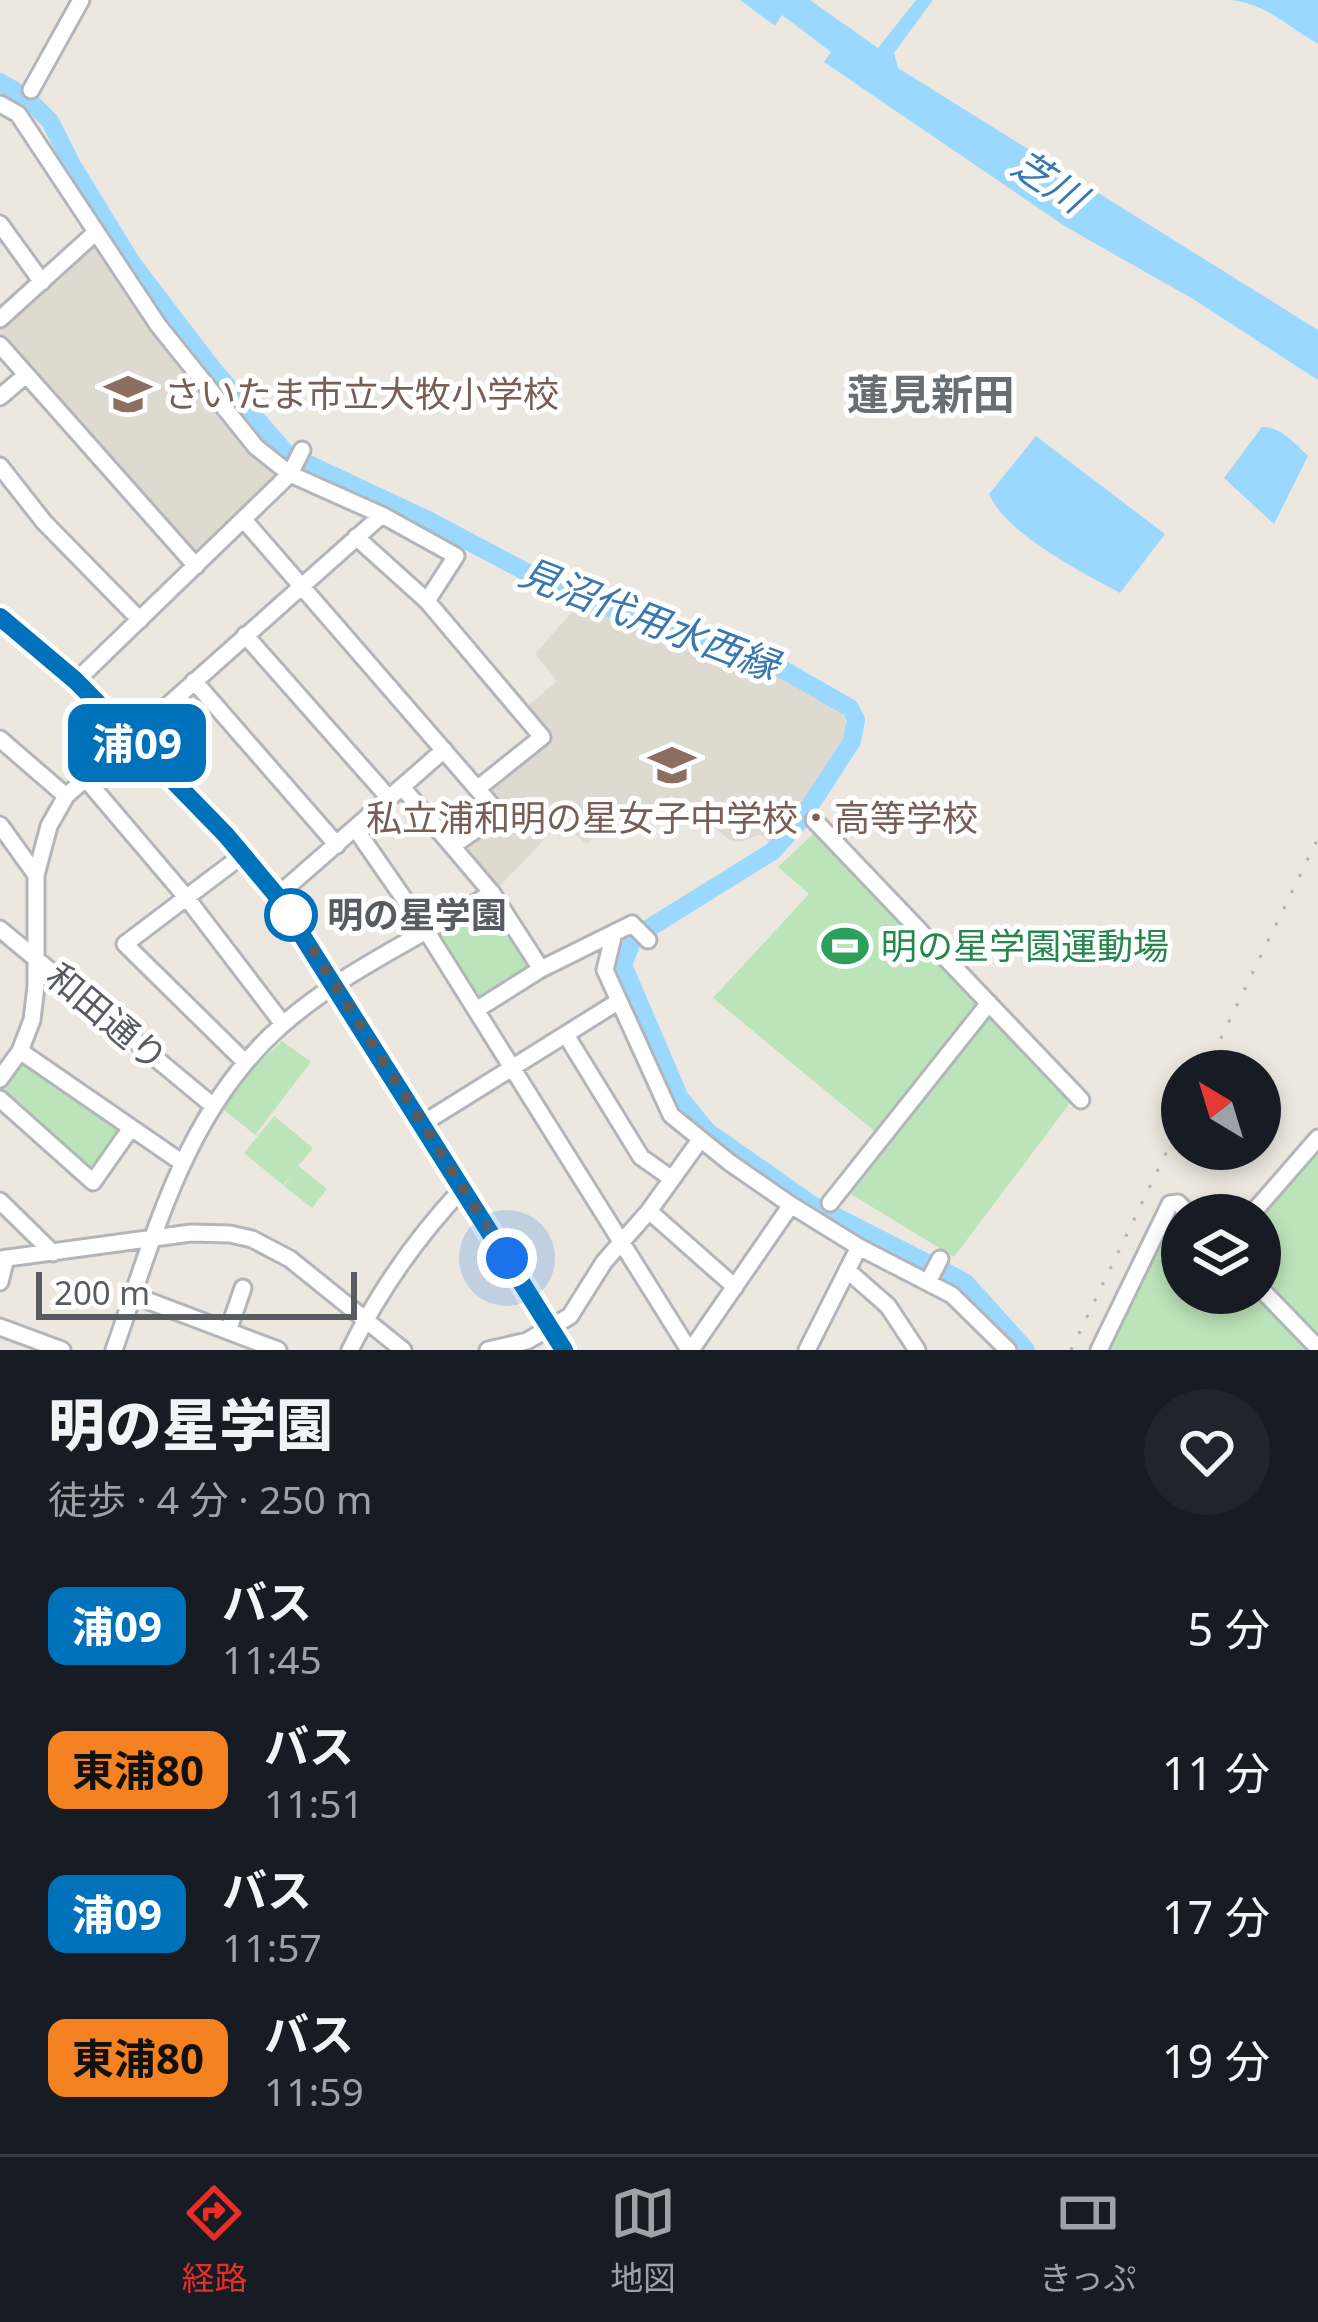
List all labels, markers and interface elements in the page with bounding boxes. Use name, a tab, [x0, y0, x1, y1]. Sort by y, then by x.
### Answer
water label: 芝川	[1003, 136, 1100, 225]
district label: 蓮見新田	[847, 365, 1015, 422]
school or university icon: さいたま市立大牧小学校	[103, 369, 153, 419]
place label: さいたま市立大牧小学校	[164, 369, 559, 418]
water label: 見沼代用水西縁	[513, 544, 790, 693]
line badge: 浦09	[68, 704, 206, 782]
text: 浦09	[92, 714, 182, 771]
school or university icon: 私立浦和明の星女子中学校・高等学校	[647, 740, 697, 790]
place label: 私立浦和明の星女子中学校・高等学校	[366, 793, 978, 842]
marker: 明の星学園	[266, 890, 316, 940]
place label: 明の星学園	[327, 890, 507, 939]
sports icon: 明の星学園運動場	[820, 921, 870, 971]
place label: 明の星学園運動場	[881, 921, 1169, 970]
street label: 和田通り	[36, 952, 178, 1082]
north arrow	[1161, 1050, 1281, 1170]
map controls	[1161, 1050, 1281, 1314]
button: layers	[1161, 1194, 1281, 1314]
your location	[477, 1228, 537, 1288]
scale bar	[36, 1266, 357, 1319]
text: 200 m	[54, 1270, 150, 1315]
text: 明の星学園	[48, 1385, 333, 1463]
button: heart	[1144, 1389, 1270, 1515]
text: 徒歩 · 4 分 · 250 m	[48, 1472, 372, 1525]
text: バス	[222, 1571, 312, 1632]
text: 浦09	[72, 1597, 162, 1654]
text: 5 分	[1188, 1598, 1270, 1659]
text: 11:45	[222, 1632, 322, 1685]
text: バス	[264, 1715, 354, 1776]
text: 東浦80	[72, 1741, 204, 1798]
text: 11 分	[1162, 1742, 1270, 1803]
text: 11:51	[264, 1776, 364, 1829]
text: バス	[222, 1859, 312, 1920]
text: 浦09	[72, 1885, 162, 1942]
text: 17 分	[1162, 1886, 1270, 1947]
text: 11:57	[222, 1920, 322, 1973]
text: バス	[264, 2003, 354, 2064]
text: 東浦80	[72, 2029, 204, 2086]
text: 19 分	[1162, 2030, 1270, 2091]
text: 11:59	[264, 2064, 364, 2117]
tab: 経路	[181, 2180, 247, 2300]
tab: 地図	[610, 2180, 676, 2300]
tab: きっぷ	[1039, 2180, 1137, 2300]

